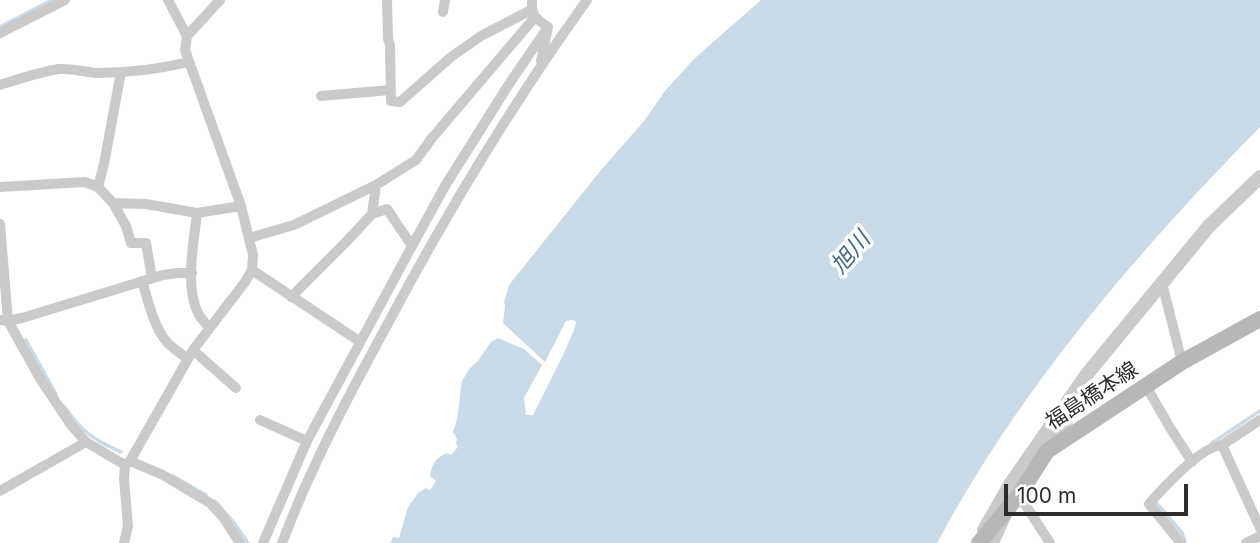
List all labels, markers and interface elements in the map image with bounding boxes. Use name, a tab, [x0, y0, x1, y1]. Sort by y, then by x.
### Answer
water label: 旭川	[826, 227, 876, 279]
street label: 福島橋本線	[1041, 357, 1143, 435]
scale bar	[1008, 470, 1192, 514]
text: 100 m	[1017, 483, 1076, 508]

